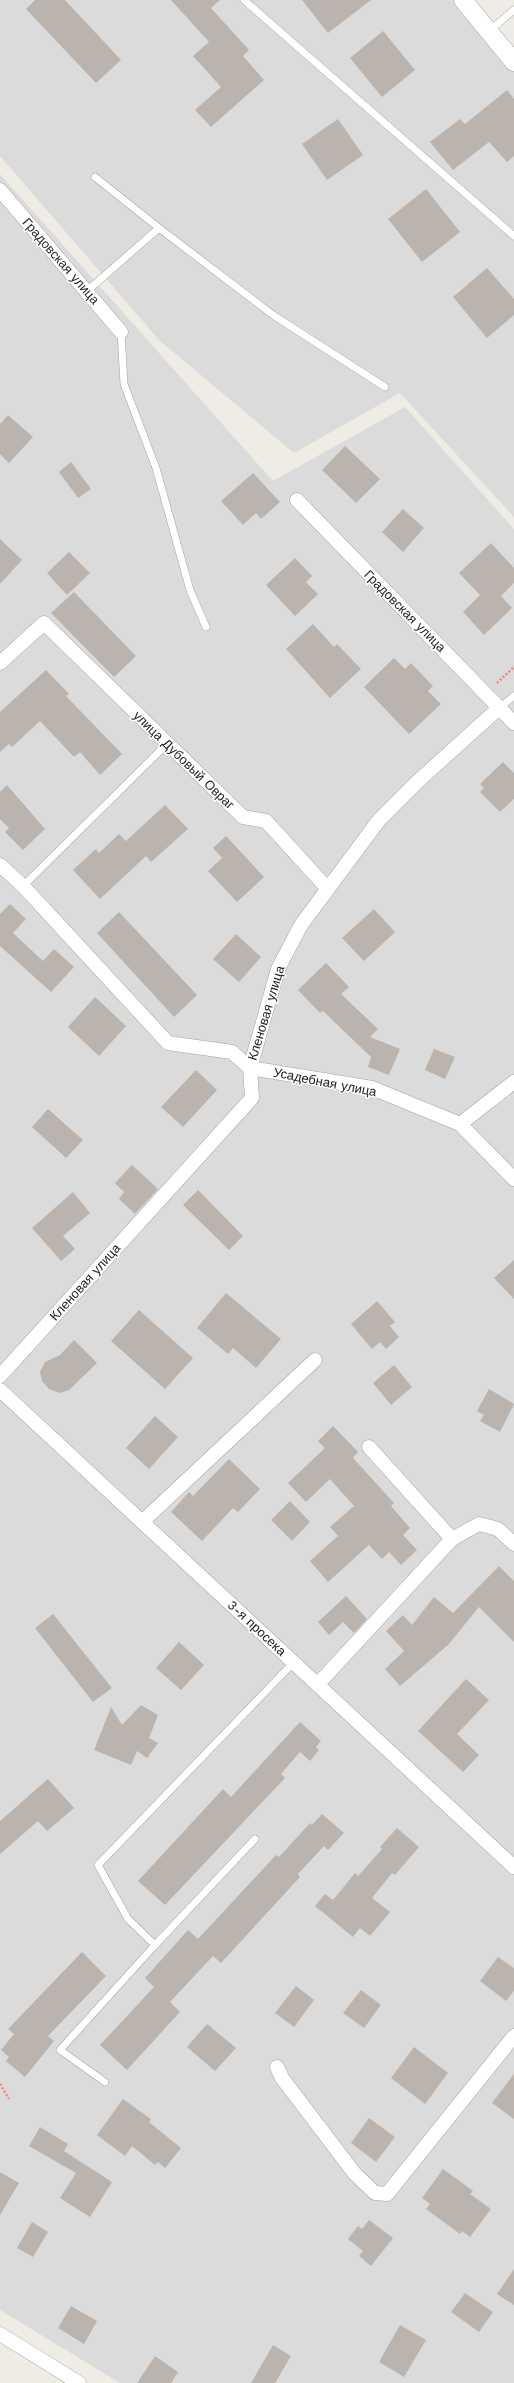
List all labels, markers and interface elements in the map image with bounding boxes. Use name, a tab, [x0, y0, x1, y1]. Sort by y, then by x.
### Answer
street label: Градовская улица	[19, 215, 103, 308]
street label: Градовская улица	[361, 567, 449, 655]
street label: улица Дубовый Овраг	[130, 708, 238, 812]
street label: Кленовая улица	[245, 963, 288, 1062]
street label: Усадебная улица	[272, 1065, 379, 1100]
street label: Кленовая улица	[47, 1240, 124, 1323]
street label: 3-я просека	[225, 1597, 290, 1659]

